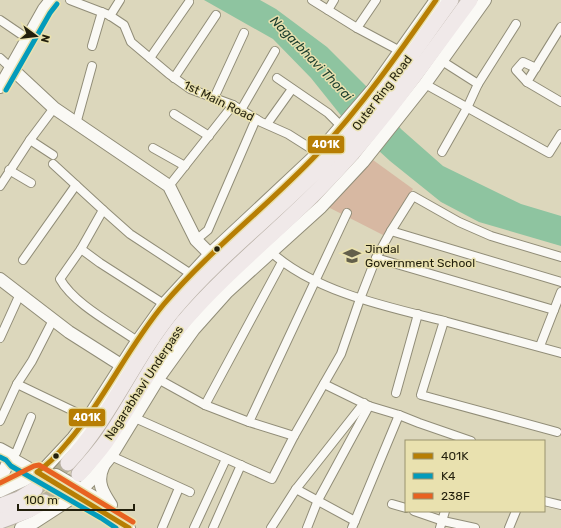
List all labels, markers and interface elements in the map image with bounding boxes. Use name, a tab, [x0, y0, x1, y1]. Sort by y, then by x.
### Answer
water label: Nagarbhavi Thorai	[267, 13, 356, 105]
north arrow	[16, 16, 56, 56]
text: N	[38, 33, 52, 44]
street label: Outer Ring Road	[349, 53, 415, 133]
street label: 1st Main Road	[182, 78, 256, 124]
line badge: 401K	[307, 135, 345, 154]
text: 401K	[312, 138, 341, 151]
place label: Jindal Government School	[365, 242, 475, 270]
unlabelled marker	[212, 244, 222, 254]
school or university icon: Jindal Government School	[342, 246, 362, 266]
street label: Nagarabhavi Underpass	[102, 323, 186, 443]
line badge: 401K	[68, 408, 106, 427]
text: 401K	[73, 411, 102, 424]
legend	[405, 440, 545, 512]
text: 401K	[441, 449, 469, 463]
unlabelled marker	[51, 451, 61, 461]
text: K4	[441, 469, 456, 483]
scale bar	[18, 486, 134, 512]
text: 238F	[441, 489, 470, 503]
text: 100 m	[24, 493, 58, 507]

